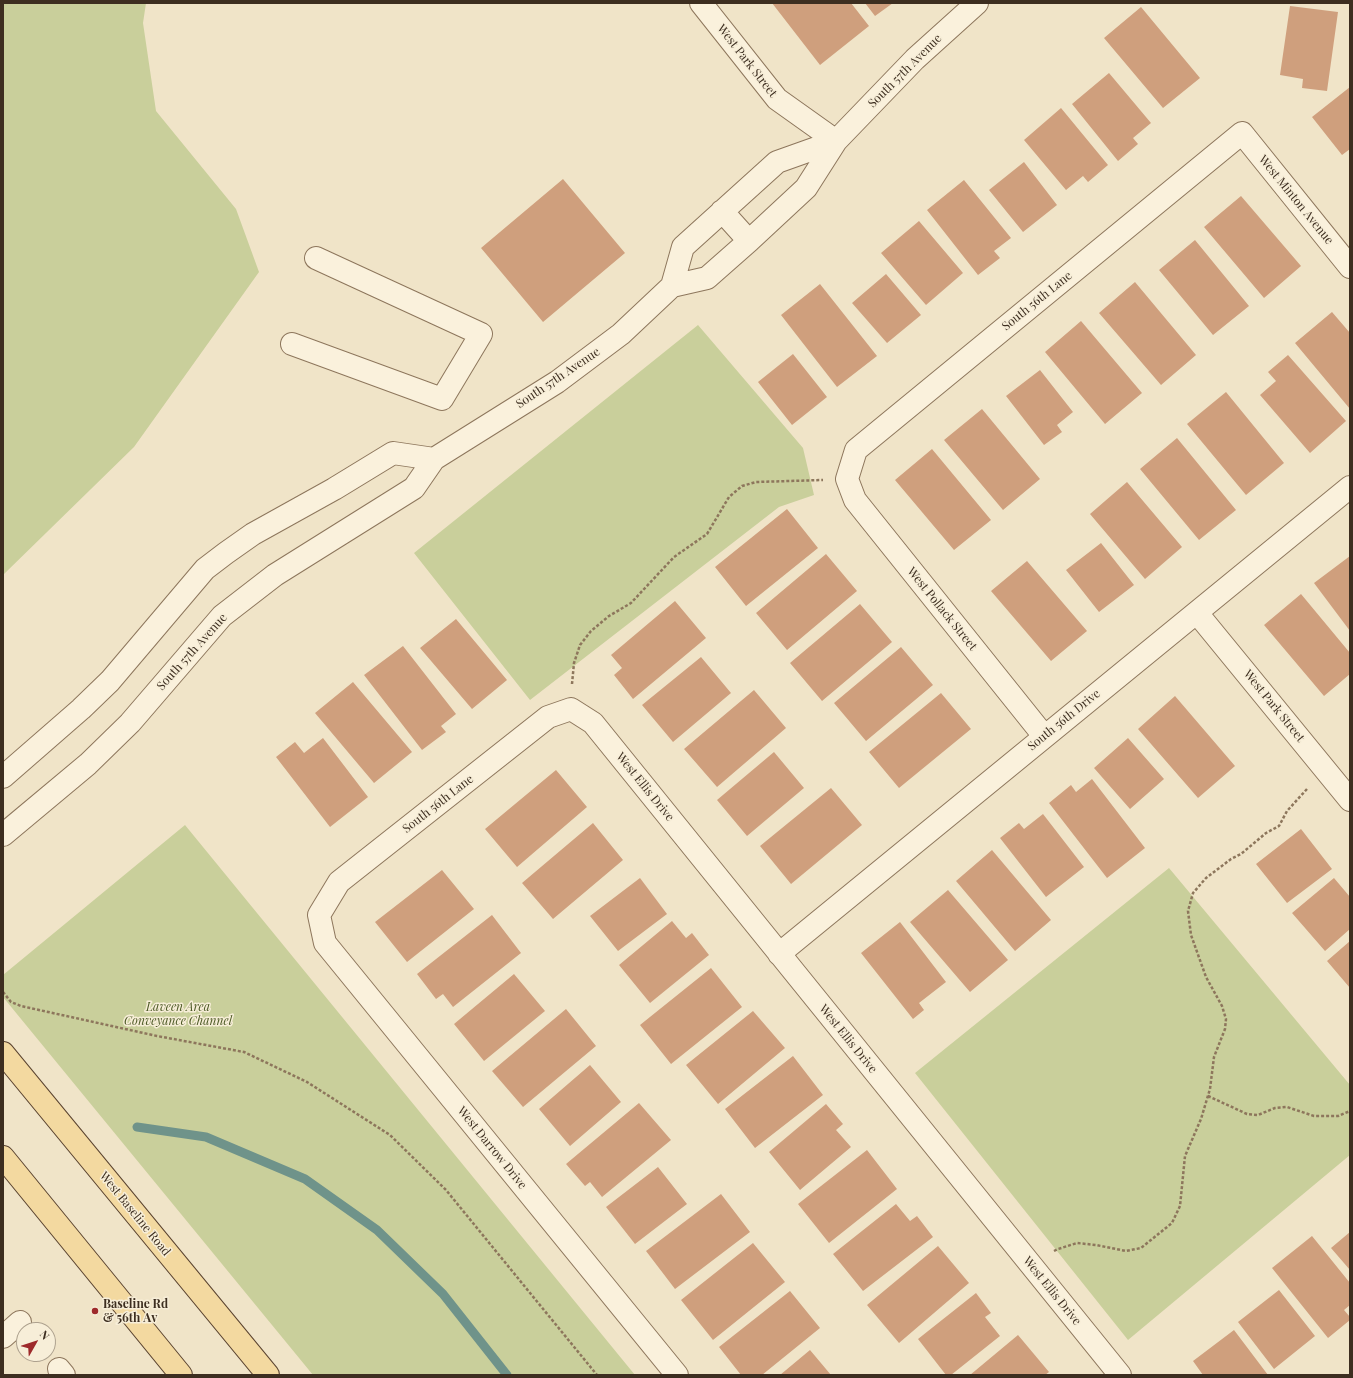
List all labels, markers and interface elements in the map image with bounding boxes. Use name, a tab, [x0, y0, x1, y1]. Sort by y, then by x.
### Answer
street label: West Park Street	[714, 22, 780, 100]
street label: South 57th Avenue	[865, 31, 945, 111]
street label: West Minton Avenue	[1256, 153, 1336, 247]
street label: South 56th Lane	[999, 268, 1075, 334]
street label: South 57th Avenue	[513, 345, 603, 411]
street label: West Pollack Street	[904, 565, 980, 653]
street label: South 57th Avenue	[154, 611, 230, 693]
street label: West Park Street	[1241, 667, 1307, 745]
street label: South 56th Drive	[1025, 686, 1103, 754]
street label: West Ellis Drive	[613, 750, 677, 824]
street label: South 56th Lane	[400, 772, 476, 836]
park label: Laveen Area Conveyance Channel	[124, 1000, 232, 1028]
street label: West Ellis Drive	[816, 1002, 880, 1076]
street label: West Darrow Drive	[454, 1104, 530, 1192]
street label: West Baseline Road	[97, 1169, 173, 1259]
street label: West Ellis Drive	[1020, 1254, 1084, 1328]
place label: Baseline Rd & 56th Av	[103, 1297, 168, 1325]
marker: Baseline Rd & 56th Av	[90, 1306, 100, 1316]
north arrow	[16, 1322, 56, 1362]
text: N	[37, 1327, 53, 1343]

